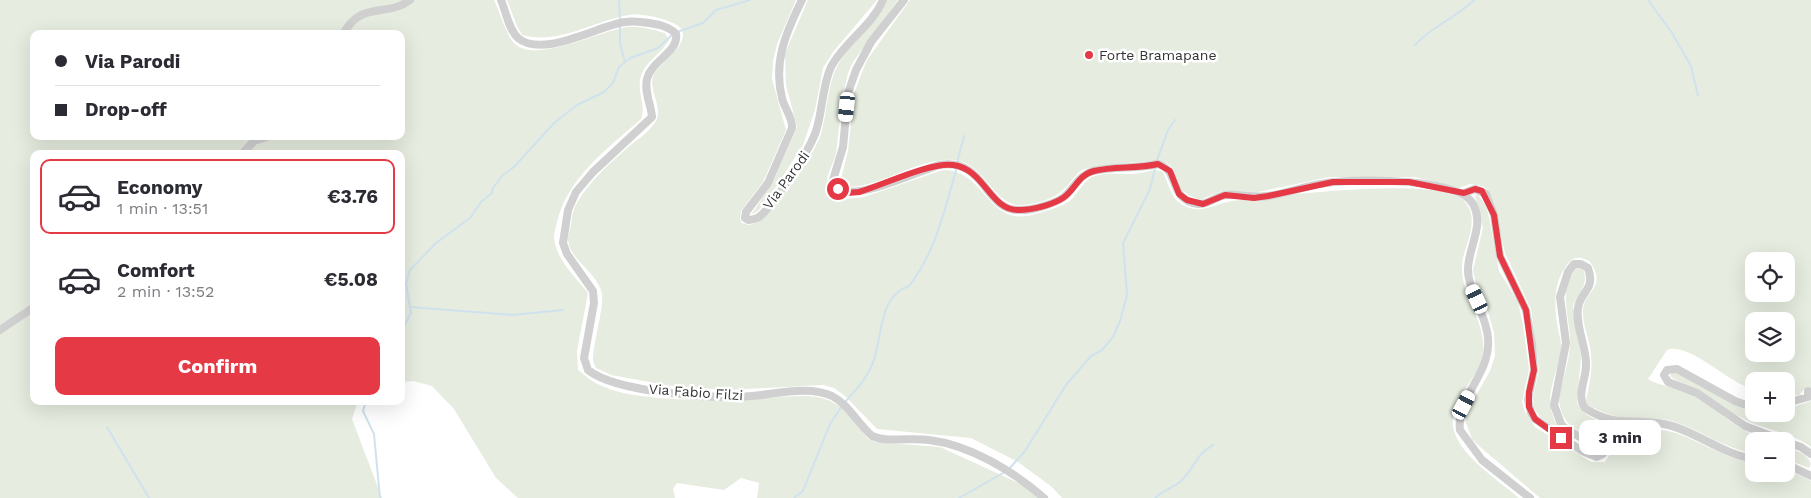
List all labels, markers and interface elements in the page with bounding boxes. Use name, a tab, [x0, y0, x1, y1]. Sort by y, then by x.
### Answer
place label: Forte Bramapane	[1099, 47, 1216, 63]
marker: Forte Bramapane	[1083, 49, 1095, 61]
text: Via Parodi	[85, 50, 180, 73]
car	[837, 91, 856, 123]
text: Drop-off	[85, 98, 167, 121]
street label: Via Parodi	[760, 148, 812, 212]
icon: car	[57, 174, 102, 219]
text: Economy	[117, 176, 202, 199]
route start	[827, 178, 849, 200]
text: €3.76	[327, 185, 378, 208]
text: 1 min · 13:51	[117, 199, 208, 218]
map controls	[1745, 252, 1795, 482]
button: locate	[1745, 252, 1795, 302]
icon: car	[57, 257, 102, 302]
text: Comfort	[117, 259, 195, 282]
text: €5.08	[324, 268, 378, 291]
text: 2 min · 13:52	[117, 282, 214, 301]
car	[1463, 282, 1490, 316]
button: layers	[1745, 312, 1795, 362]
button: Confirm	[55, 337, 380, 395]
button: +	[1745, 372, 1795, 422]
street label: Via Fabio Filzi	[648, 381, 744, 403]
car	[1450, 388, 1477, 422]
callout: 3 min	[1578, 420, 1661, 456]
route end	[1550, 427, 1572, 449]
text: 3 min	[1598, 428, 1642, 447]
button: −	[1745, 432, 1795, 482]

